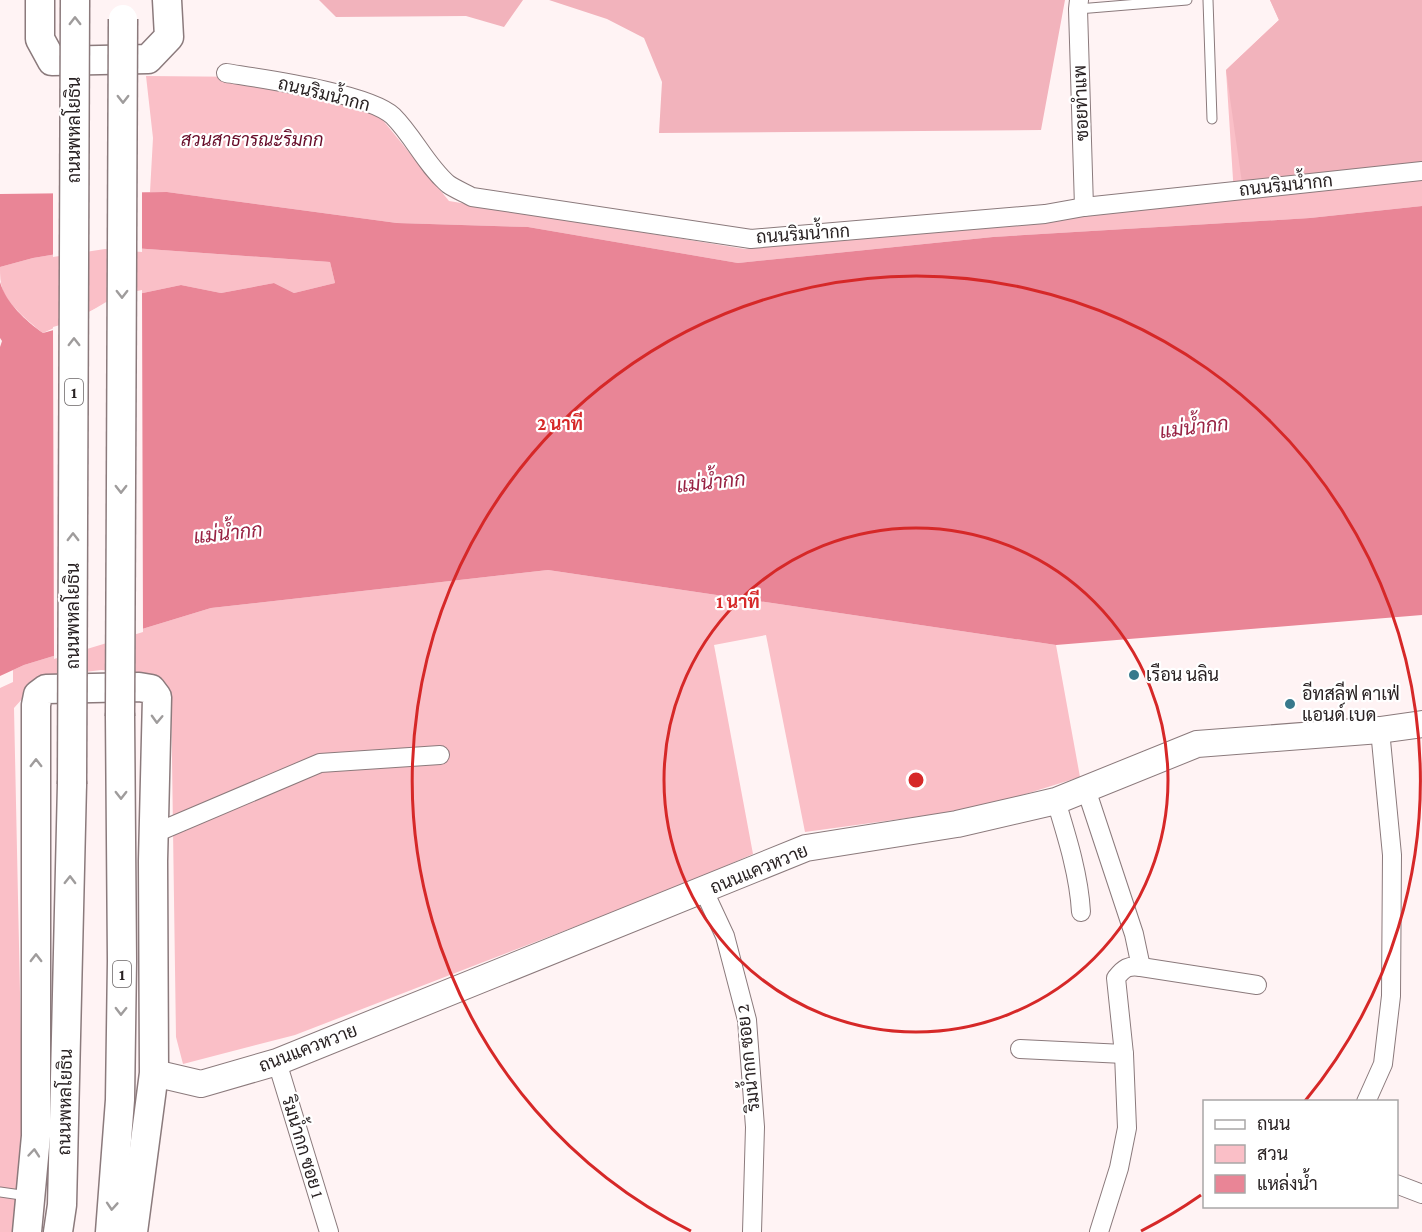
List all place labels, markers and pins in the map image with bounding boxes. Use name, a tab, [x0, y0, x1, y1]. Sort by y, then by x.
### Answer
place label: เรือน นลิน	[1146, 663, 1219, 685]
marker: เรือน นลิน	[1127, 668, 1141, 682]
place label: อีทสลีฟ คาเฟ่ แอนด์ เบด	[1302, 681, 1400, 725]
marker: อีทสลีฟ คาเฟ่ แอนด์ เบด	[1283, 697, 1297, 711]
centre of rings	[906, 770, 926, 790]

